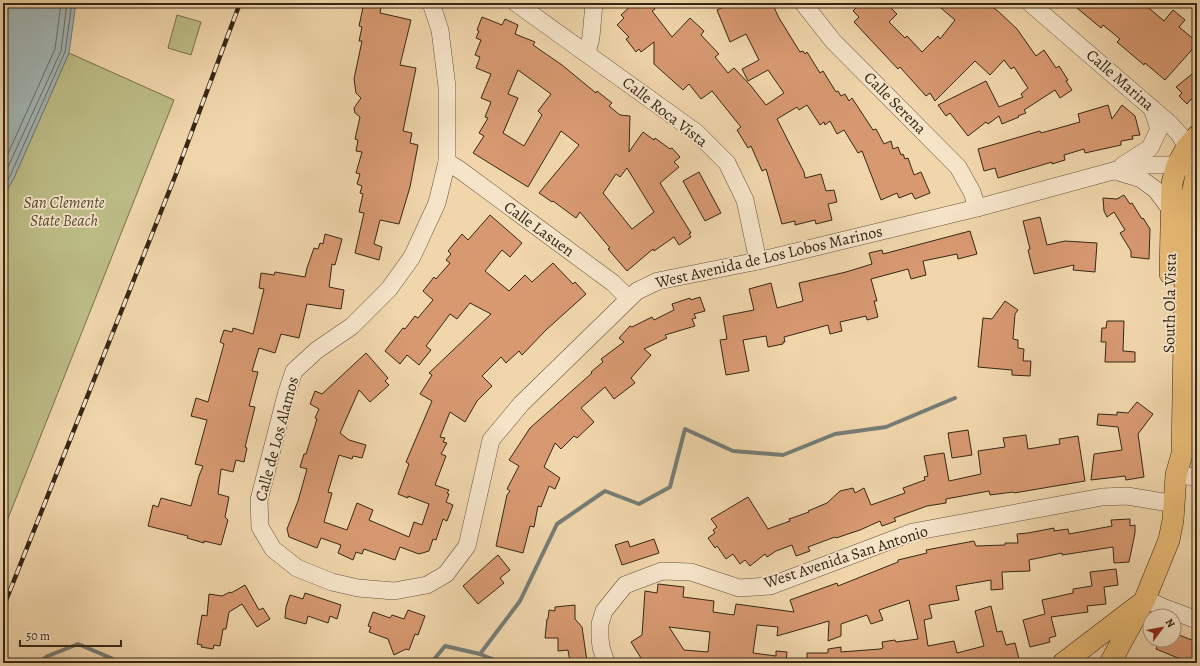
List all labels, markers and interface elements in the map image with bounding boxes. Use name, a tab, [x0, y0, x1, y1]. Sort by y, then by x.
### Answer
street label: Calle Marina	[1081, 44, 1159, 116]
street label: Calle Serena	[859, 67, 932, 140]
street label: Calle Roca Vista	[618, 72, 713, 153]
park label: San Clemente State Beach	[24, 192, 105, 232]
street label: Calle Lasuen	[499, 196, 579, 262]
street label: West Avenida de Los Lobos Marinos	[652, 220, 885, 294]
street label: South Ola Vista	[1158, 252, 1182, 353]
street label: Calle de Los Alamos	[250, 374, 304, 504]
street label: West Avenida San Antonio	[760, 520, 931, 594]
north arrow	[1142, 608, 1182, 648]
text: N	[1162, 616, 1179, 630]
scale bar	[20, 622, 121, 648]
text: 50 m	[26, 628, 50, 644]

